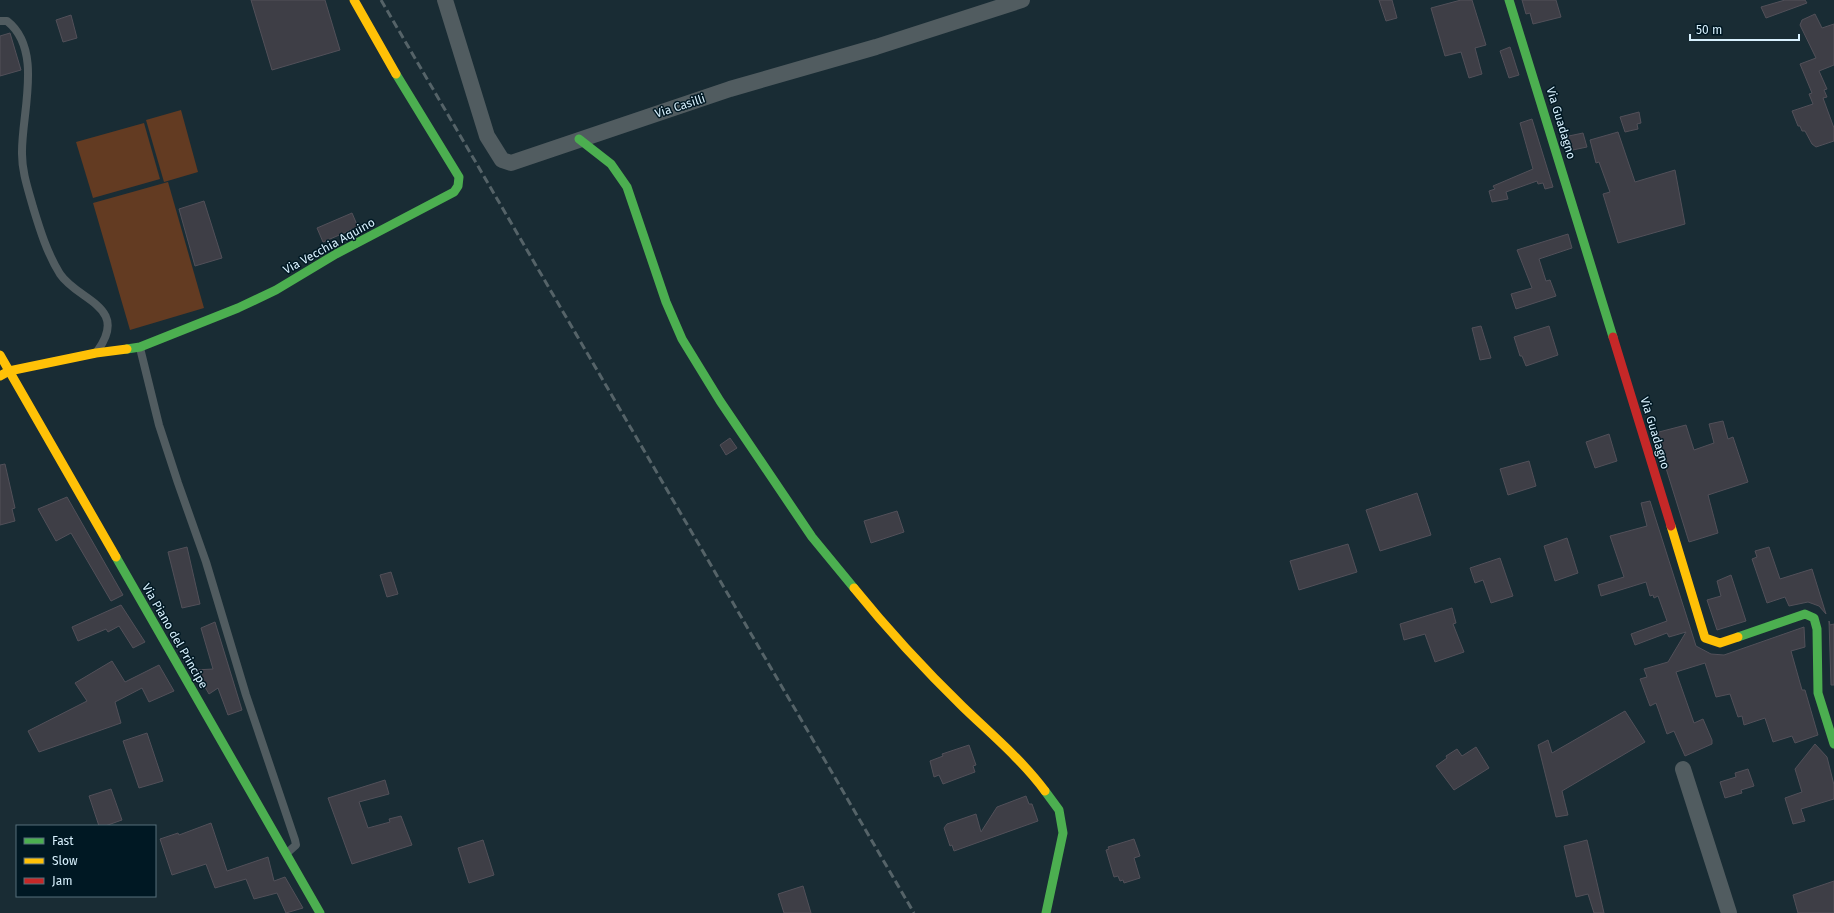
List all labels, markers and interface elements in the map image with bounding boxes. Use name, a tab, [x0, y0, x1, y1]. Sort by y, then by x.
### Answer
scale bar	[1690, 16, 1799, 42]
text: 50 m	[1696, 23, 1722, 37]
street label: Via Guadagno	[1543, 85, 1579, 161]
street label: Via Casilli	[653, 91, 707, 121]
street label: Via Vecchia Aquino	[281, 215, 377, 277]
street label: Via Guadagno	[1637, 395, 1673, 471]
street label: Via Piano del Principe	[139, 581, 211, 691]
legend	[16, 825, 156, 897]
text: Fast	[52, 834, 74, 848]
text: Slow	[52, 854, 78, 868]
text: Jam	[52, 874, 72, 888]

